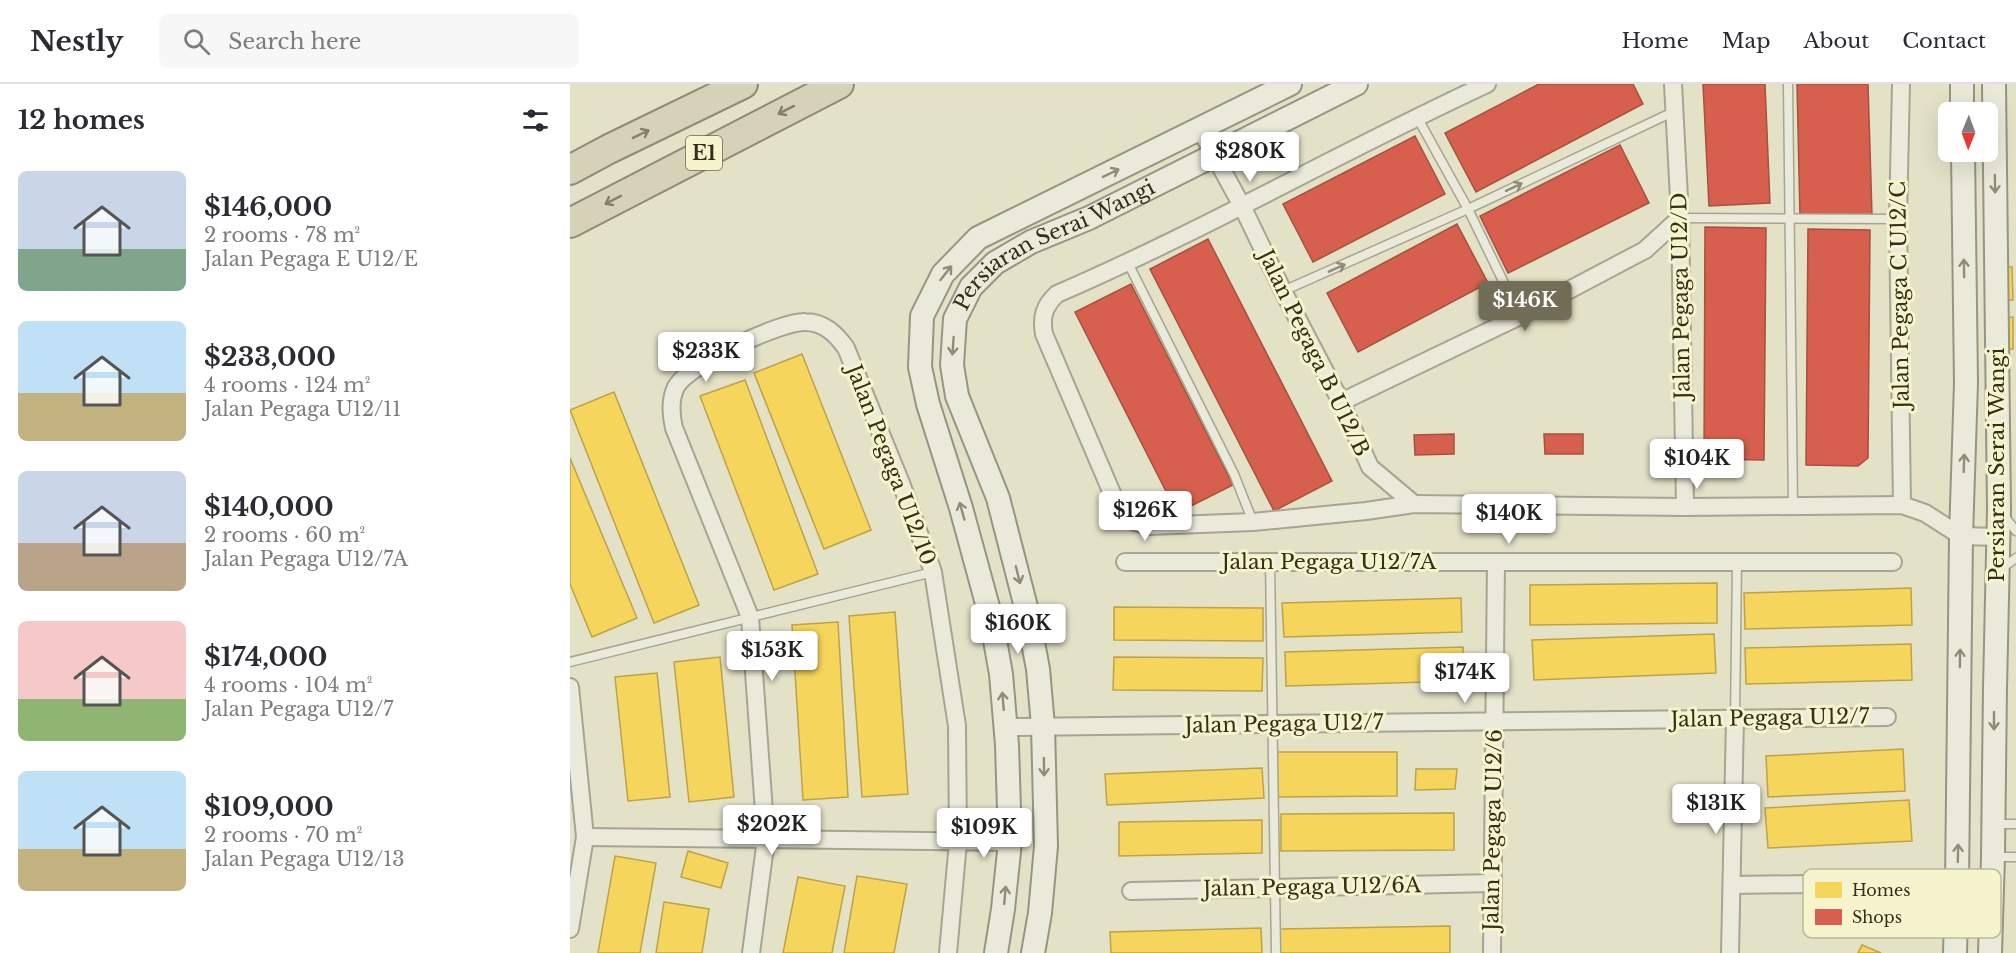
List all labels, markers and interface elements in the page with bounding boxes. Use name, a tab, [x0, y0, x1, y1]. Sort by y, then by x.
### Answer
search box	[159, 14, 579, 68]
text: Nestly	[30, 24, 123, 59]
icon: search	[180, 25, 213, 58]
text: Search here	[228, 28, 361, 55]
text: Home	[1622, 28, 1689, 54]
text: Map	[1722, 28, 1770, 54]
text: About	[1803, 28, 1869, 54]
text: Contact	[1902, 28, 1986, 54]
north arrow	[1938, 102, 1998, 162]
map controls	[1938, 102, 1998, 162]
text: 12 homes	[18, 104, 145, 136]
icon: filters	[519, 104, 552, 137]
one-way arrow	[778, 105, 796, 116]
one-way arrow	[631, 127, 649, 139]
pin: $280K	[1208, 132, 1292, 183]
road number: E1	[686, 136, 722, 170]
text: $280K	[1215, 139, 1285, 163]
one-way arrow	[1101, 167, 1119, 178]
street label: Persiaran Serai Wangi	[948, 174, 1159, 315]
one-way arrow	[1989, 174, 2001, 194]
one-way arrow	[1505, 181, 1523, 193]
street label: Jalan Pegaga C U12/C	[1885, 181, 1915, 412]
text: $146,000	[204, 191, 332, 223]
street label: Jalan Pegaga U12/D	[1666, 192, 1696, 403]
icon: home	[66, 195, 138, 267]
one-way arrow	[605, 195, 623, 206]
text: 2 rooms · 78 m²	[204, 223, 360, 247]
street label: Jalan Pegaga B U12/B	[1251, 243, 1375, 460]
text: Jalan Pegaga E U12/E	[204, 247, 418, 271]
one-way arrow	[1958, 258, 1970, 278]
one-way arrow	[1327, 261, 1345, 273]
one-way arrow	[940, 265, 953, 281]
pin: $146K	[1483, 281, 1567, 332]
text: $146K	[1493, 288, 1557, 312]
pin: $233K	[664, 332, 748, 383]
one-way arrow	[948, 336, 959, 356]
text: $233K	[672, 339, 740, 363]
text: $233,000	[204, 341, 336, 373]
icon: home	[66, 345, 138, 417]
street label: Persiaran Serai Wangi	[1984, 348, 2010, 582]
street label: Jalan Pegaga U12/10	[840, 358, 941, 569]
text: 4 rooms · 124 m²	[204, 373, 370, 397]
text: Jalan Pegaga U12/11	[204, 397, 401, 421]
pin: $104K	[1655, 439, 1739, 490]
text: $104K	[1664, 446, 1730, 470]
one-way arrow	[1958, 453, 1969, 473]
text: $140,000	[204, 491, 334, 523]
pin: $126K	[1103, 491, 1187, 542]
pin: $140K	[1467, 494, 1551, 545]
icon: home	[66, 495, 138, 567]
text: $126K	[1113, 498, 1177, 522]
one-way arrow	[955, 501, 967, 520]
text: $140K	[1476, 501, 1542, 525]
text: 2 rooms · 60 m²	[204, 523, 365, 547]
text: Jalan Pegaga U12/7A	[204, 547, 408, 571]
street label: Jalan Pegaga U12/7A	[1219, 549, 1437, 575]
one-way arrow	[1013, 565, 1024, 584]
pin: $160K	[976, 604, 1060, 655]
text: $160K	[985, 611, 1051, 635]
pin: $153K	[730, 631, 814, 682]
text: $153K	[741, 638, 803, 662]
text: $174,000	[204, 641, 327, 673]
icon: home	[66, 645, 138, 717]
one-way arrow	[1954, 648, 1965, 668]
pin: $174K	[1423, 653, 1507, 704]
text: $174K	[1434, 660, 1496, 684]
text: 4 rooms · 104 m²	[204, 673, 372, 697]
one-way arrow	[997, 691, 1008, 711]
text: Jalan Pegaga U12/7	[204, 697, 393, 721]
street label: Jalan Pegaga U12/7	[1667, 703, 1870, 733]
street label: Jalan Pegaga U12/7	[1181, 709, 1384, 739]
one-way arrow	[1988, 711, 2000, 731]
street label: Jalan Pegaga U12/6	[1478, 729, 1508, 934]
one-way arrow	[1038, 757, 1050, 777]
pin: $131K	[1674, 784, 1758, 835]
text: $109,000	[204, 791, 334, 823]
text: $131K	[1686, 791, 1746, 815]
icon: home	[66, 795, 138, 867]
pin: $202K	[730, 805, 814, 856]
pin: $109K	[942, 808, 1026, 859]
text: $202K	[737, 812, 807, 836]
text: $109K	[951, 815, 1017, 839]
text: 2 rooms · 70 m²	[204, 823, 362, 847]
one-way arrow	[1952, 843, 1964, 863]
text: Jalan Pegaga U12/13	[204, 847, 405, 871]
legend	[1803, 869, 2001, 938]
street label: Jalan Pegaga U12/6A	[1200, 872, 1422, 902]
text: Homes	[1852, 880, 1910, 900]
one-way arrow	[1000, 886, 1011, 906]
text: Shops	[1852, 907, 1902, 927]

